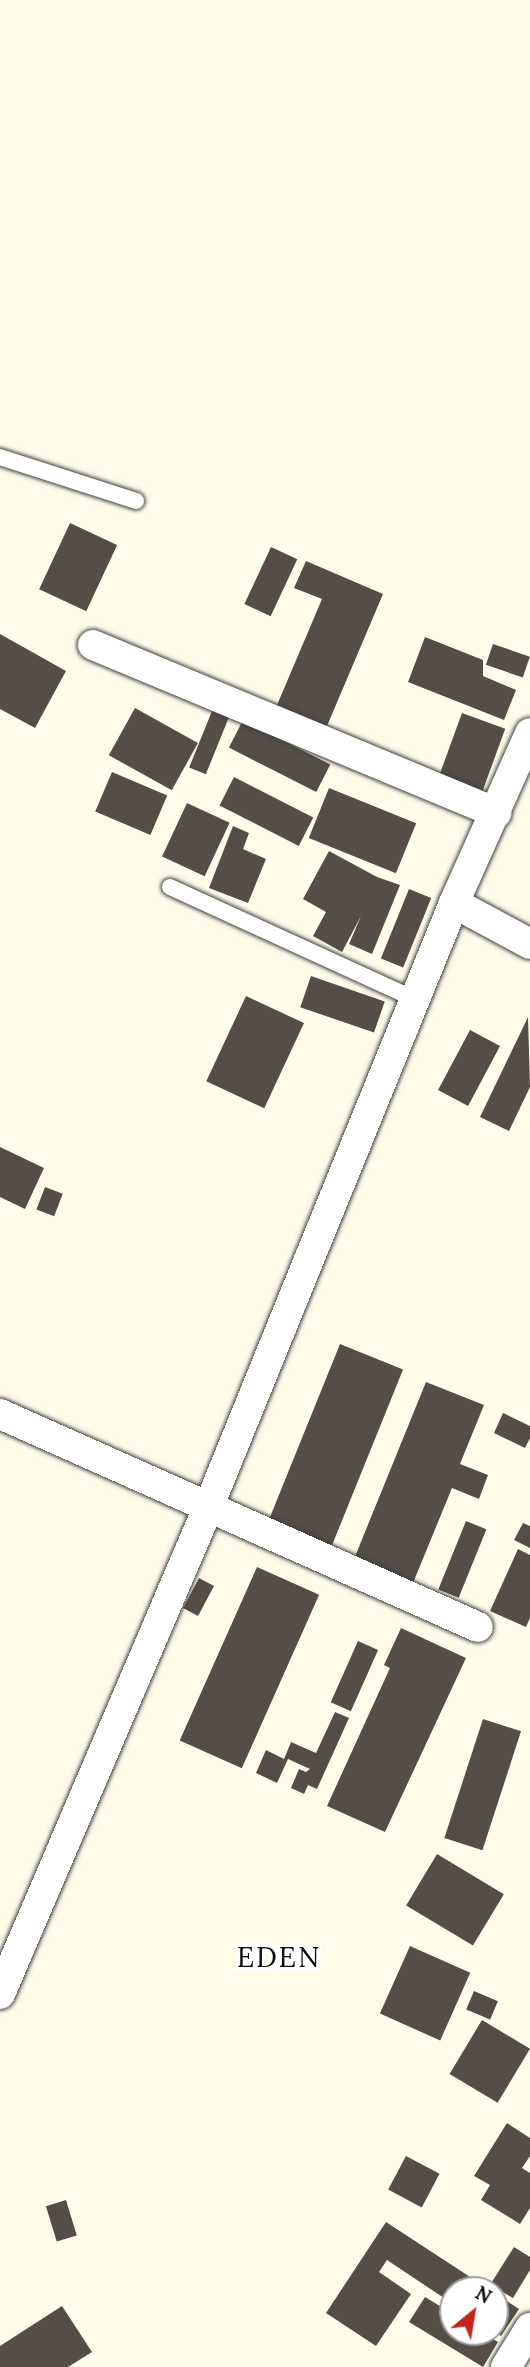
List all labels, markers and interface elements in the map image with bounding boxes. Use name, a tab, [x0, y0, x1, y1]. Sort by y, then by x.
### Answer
district label: EDEN	[237, 1940, 321, 1974]
north arrow	[439, 2276, 509, 2346]
text: N	[471, 2280, 496, 2309]

